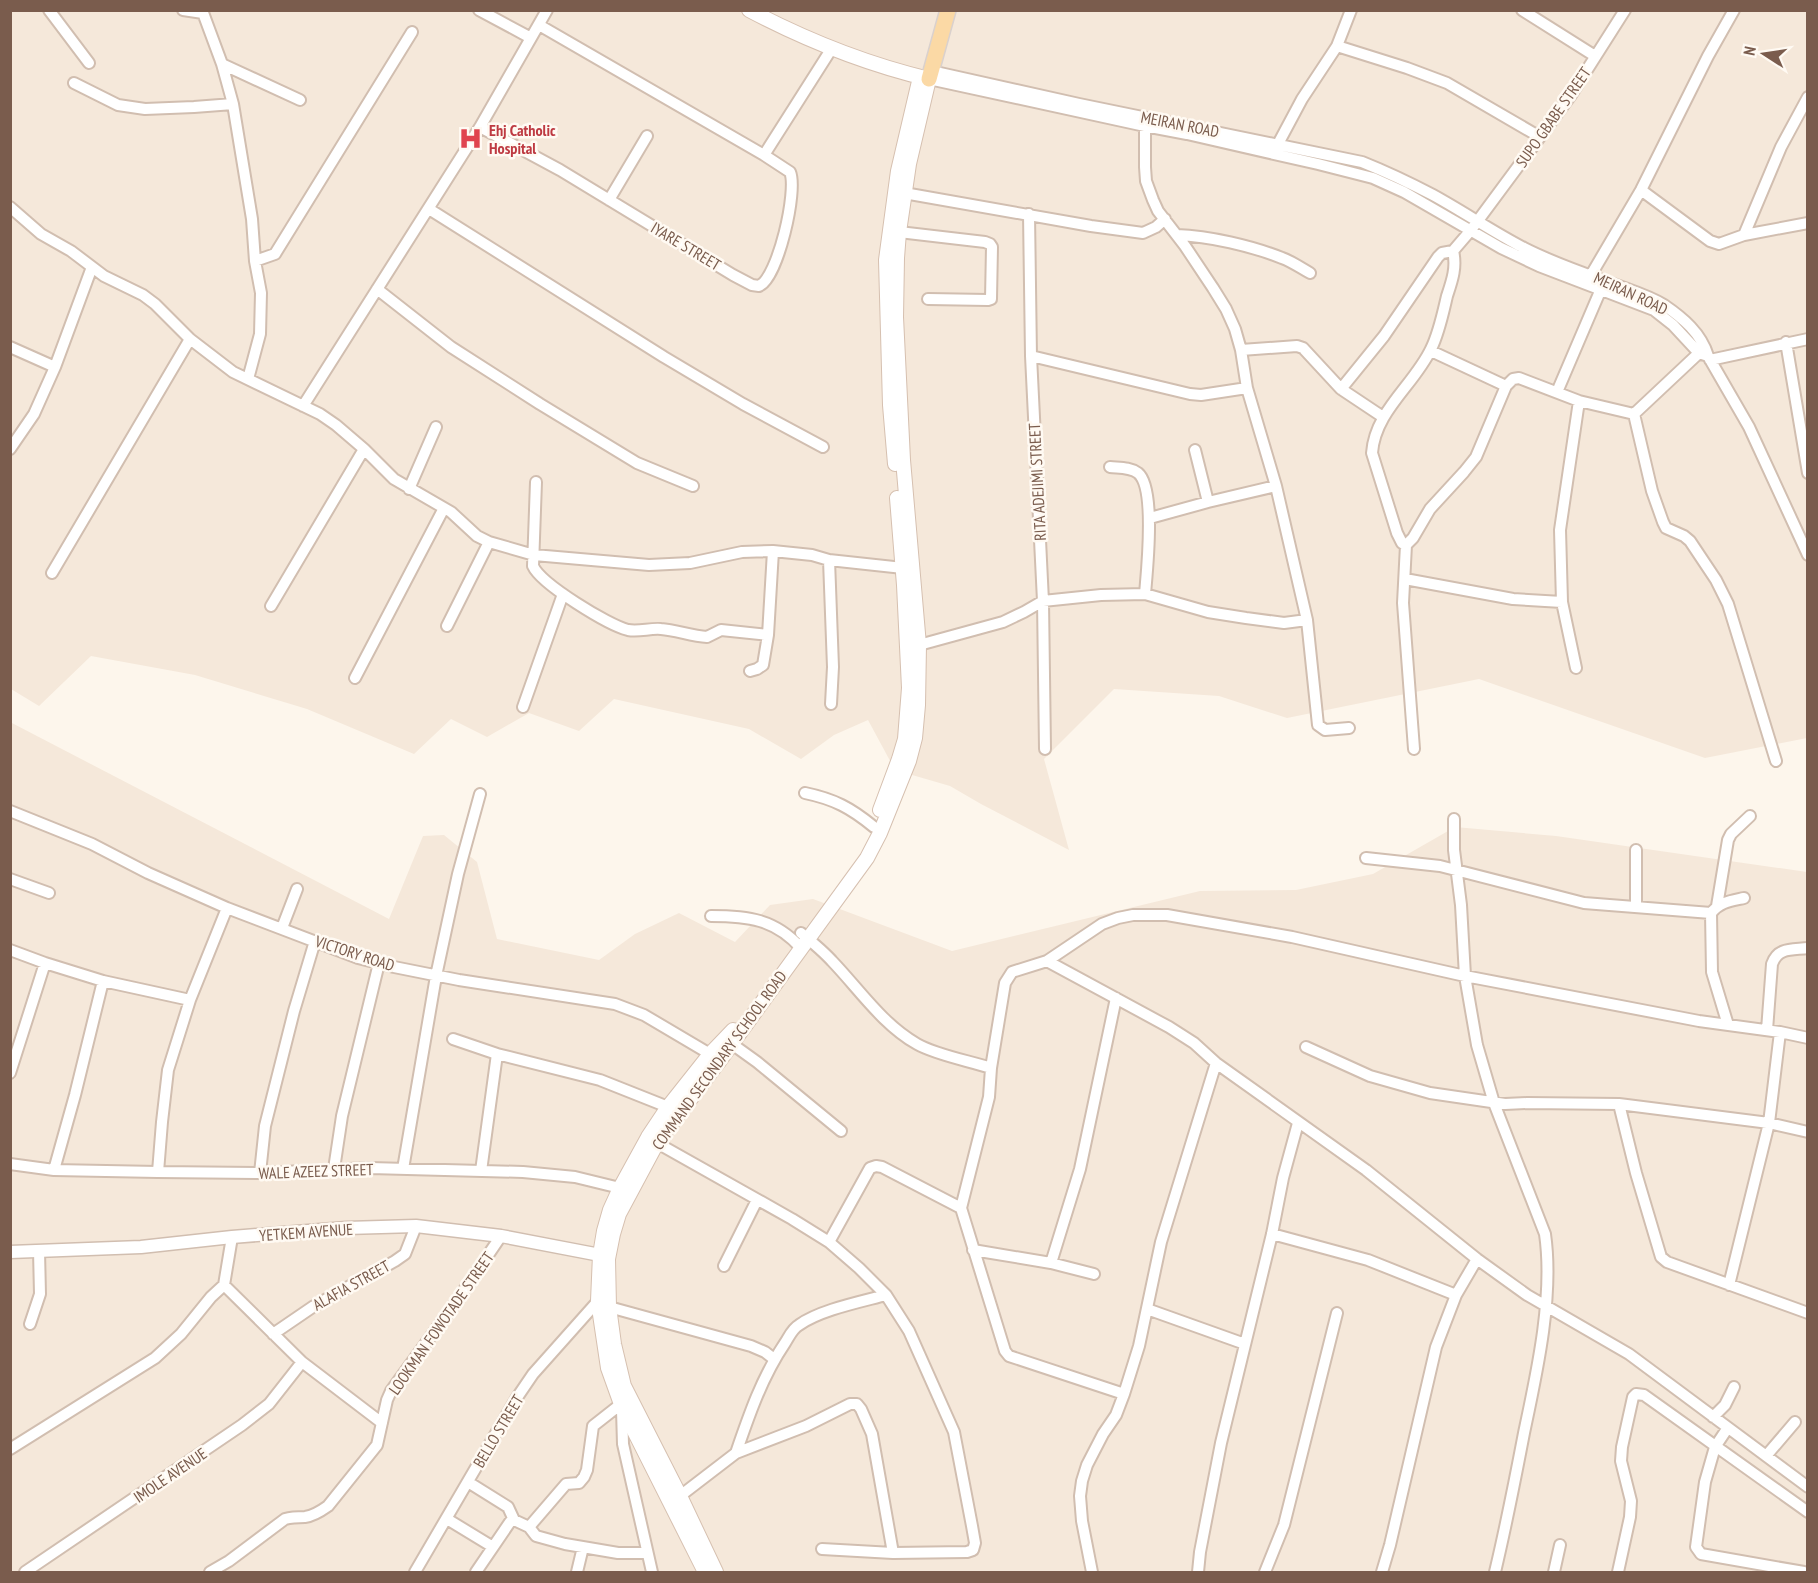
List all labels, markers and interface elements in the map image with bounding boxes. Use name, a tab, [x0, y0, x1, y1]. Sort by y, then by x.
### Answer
north arrow	[1734, 24, 1794, 84]
text: N	[1739, 45, 1760, 57]
street label: SUPO GBABE STREET	[1511, 63, 1595, 171]
street label: MEIRAN ROAD	[1139, 107, 1221, 141]
place label: Ehj Catholic Hospital	[489, 120, 556, 158]
hospital icon: Ehj Catholic Hospital	[458, 126, 484, 152]
street label: IYARE STREET	[647, 217, 725, 275]
street label: MEIRAN ROAD	[1591, 267, 1671, 319]
street label: RITA ADEJIMI STREET	[1024, 423, 1050, 541]
street label: VICTORY ROAD	[312, 930, 397, 975]
street label: COMMAND SECONDARY SCHOOL ROAD	[647, 967, 791, 1153]
street label: WALE AZEEZ STREET	[258, 1159, 374, 1183]
street label: YETKEM AVENUE	[258, 1219, 354, 1245]
street label: LOOKMAN FOWOTADE STREET	[384, 1248, 498, 1398]
street label: ALAFIA STREET	[309, 1256, 393, 1314]
street label: BELLO STREET	[468, 1391, 528, 1471]
street label: IMOLE AVENUE	[130, 1443, 211, 1507]

